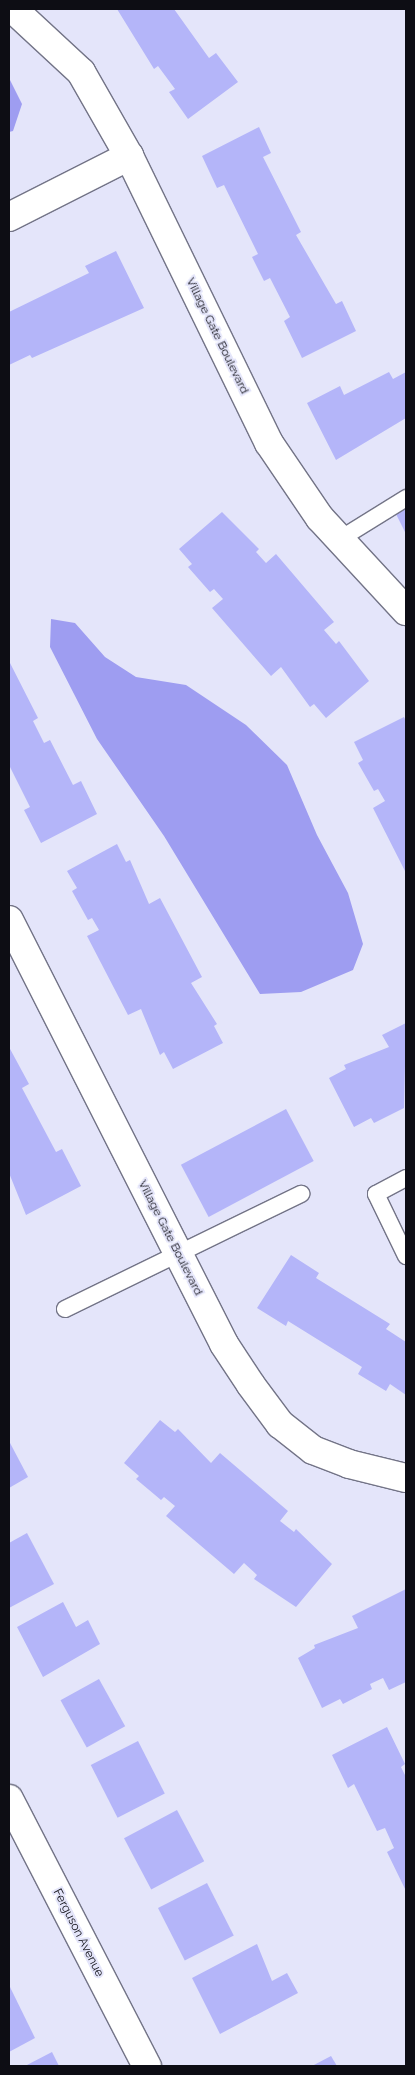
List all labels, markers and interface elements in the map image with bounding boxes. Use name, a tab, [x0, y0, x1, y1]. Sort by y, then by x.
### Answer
street label: Village Gate Boulevard	[183, 276, 251, 396]
street label: Village Gate Boulevard	[135, 1178, 205, 1298]
street label: Ferguson Avenue	[49, 1886, 107, 1980]

